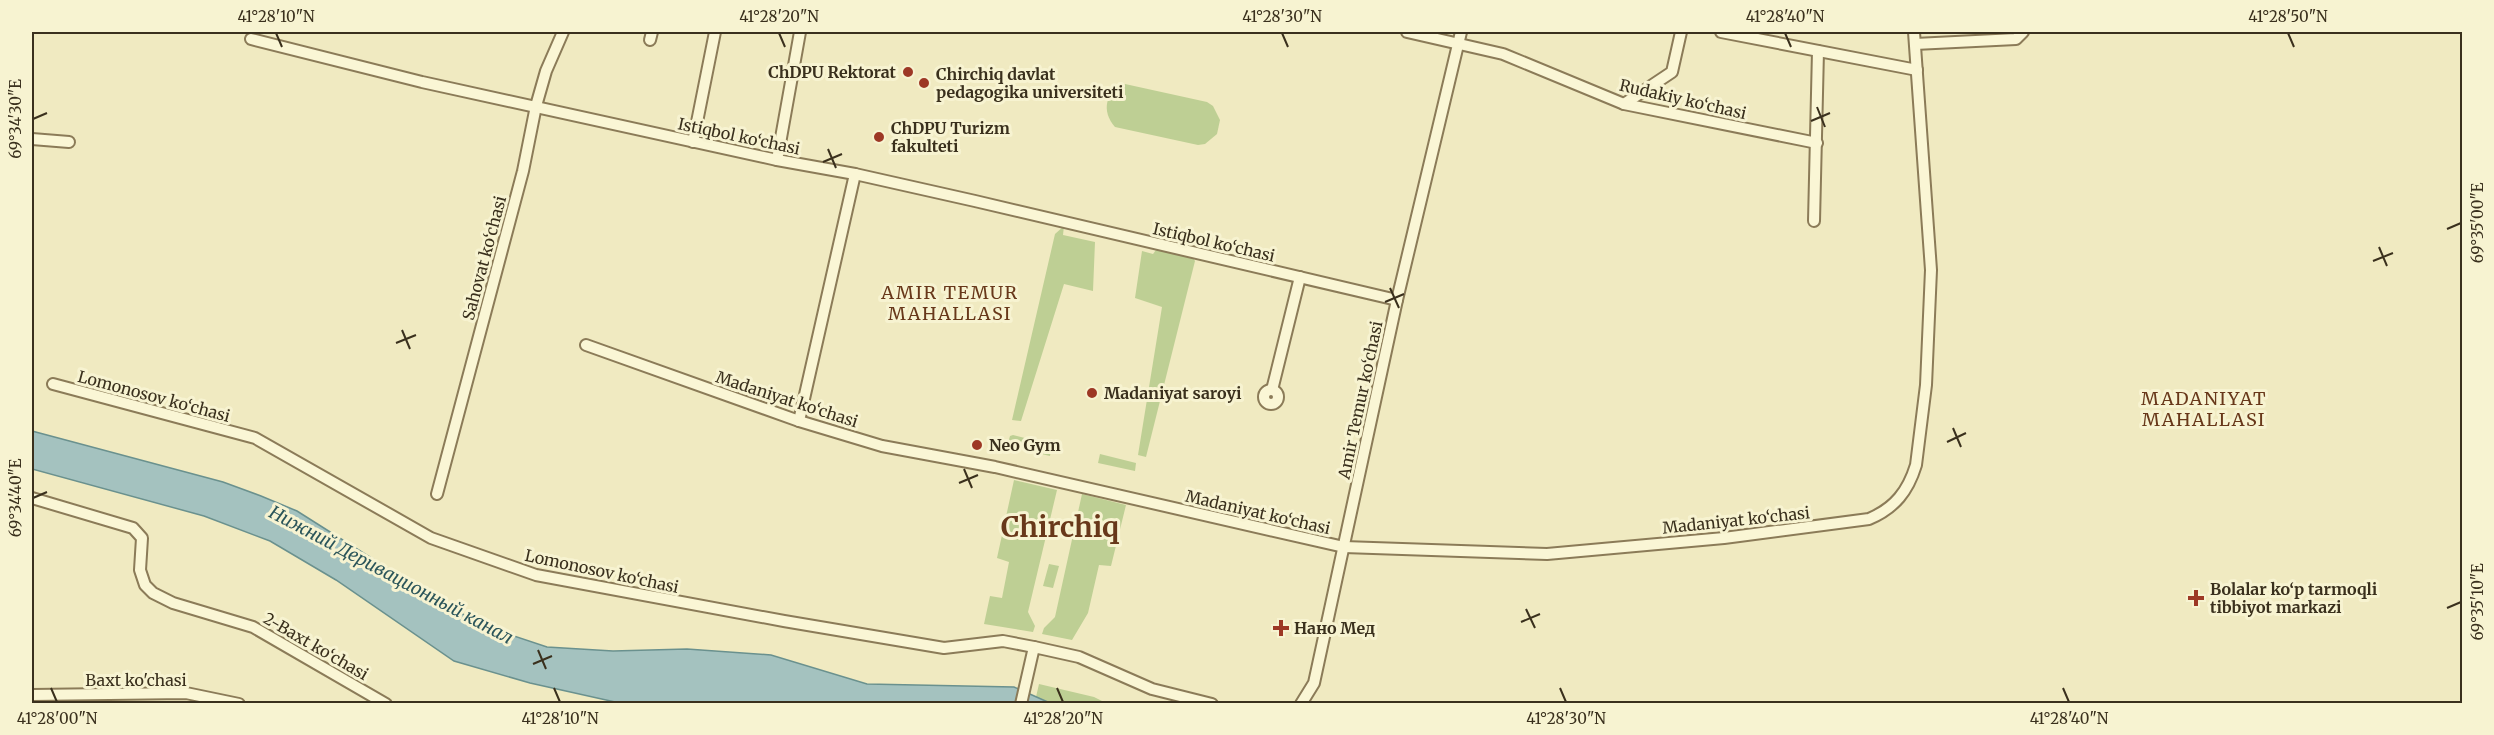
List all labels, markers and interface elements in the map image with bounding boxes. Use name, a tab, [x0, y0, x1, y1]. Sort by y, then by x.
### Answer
text: 41°28'10"N	[237, 7, 315, 26]
text: 41°28'20"N	[739, 7, 819, 26]
text: 41°28'30"N	[1242, 7, 1322, 26]
text: 41°28'40"N	[1746, 7, 1825, 26]
text: 41°28'50"N	[2248, 7, 2328, 26]
place label: ChDPU Rektorat	[768, 62, 897, 82]
place label: Chirchiq davlat pedagogika universiteti	[936, 64, 1124, 102]
marker: ChDPU Rektorat	[901, 65, 915, 79]
street label: Rudakiy ko‘chasi	[1618, 75, 1748, 123]
marker: Chirchiq davlat pedagogika universiteti	[917, 76, 931, 90]
text: 69°34'30"E	[6, 79, 25, 159]
street label: Istiqbol ko‘chasi	[676, 113, 802, 159]
place label: ChDPU Turizm fakulteti	[891, 118, 1010, 156]
marker: ChDPU Turizm fakulteti	[872, 130, 886, 144]
text: 69°35'00"E	[2468, 182, 2487, 263]
street label: Sahovat ko‘chasi	[458, 194, 510, 322]
street label: Istiqbol ko‘chasi	[1151, 218, 1277, 266]
district label: AMIR TEMUR MAHALLASI	[880, 281, 1019, 325]
street label: Amir Temur ko‘chasi	[1333, 319, 1387, 482]
street label: Lomonosov ko‘chasi	[76, 366, 232, 426]
street label: Madaniyat ko‘chasi	[713, 367, 861, 431]
place label: Madaniyat saroyi	[1104, 383, 1242, 403]
marker: Madaniyat saroyi	[1085, 386, 1099, 400]
district label: MADANIYAT MAHALLASI	[2141, 387, 2267, 431]
place label: Neo Gym	[989, 435, 1061, 455]
marker: Neo Gym	[970, 438, 984, 452]
text: 69°34'40"E	[6, 458, 25, 537]
street label: Madaniyat ko‘chasi	[1184, 486, 1332, 538]
water label: Нижний Деривационный канал	[265, 500, 517, 649]
street label: Madaniyat ko‘chasi	[1661, 502, 1811, 538]
district label: Chirchiq	[1001, 509, 1120, 545]
street label: Lomonosov ko‘chasi	[523, 545, 681, 597]
text: 69°35'10"E	[2468, 563, 2487, 641]
place label: Bolalar ko‘p tarmoqli tibbiyot markazi	[2210, 579, 2378, 617]
marker: Bolalar ko‘p tarmoqli tibbiyot markazi	[2187, 589, 2205, 607]
street label: 2-Baxt ko‘chasi	[260, 608, 372, 684]
place label: Нано Мед	[1294, 618, 1375, 638]
marker: Нано Мед	[1272, 619, 1290, 637]
street label: Baxt ko'chasi	[85, 670, 187, 690]
text: 41°28'00"N	[17, 709, 98, 728]
text: 41°28'10"N	[521, 709, 599, 728]
text: 41°28'20"N	[1023, 709, 1103, 728]
text: 41°28'30"N	[1526, 709, 1606, 728]
text: 41°28'40"N	[2030, 709, 2109, 728]

